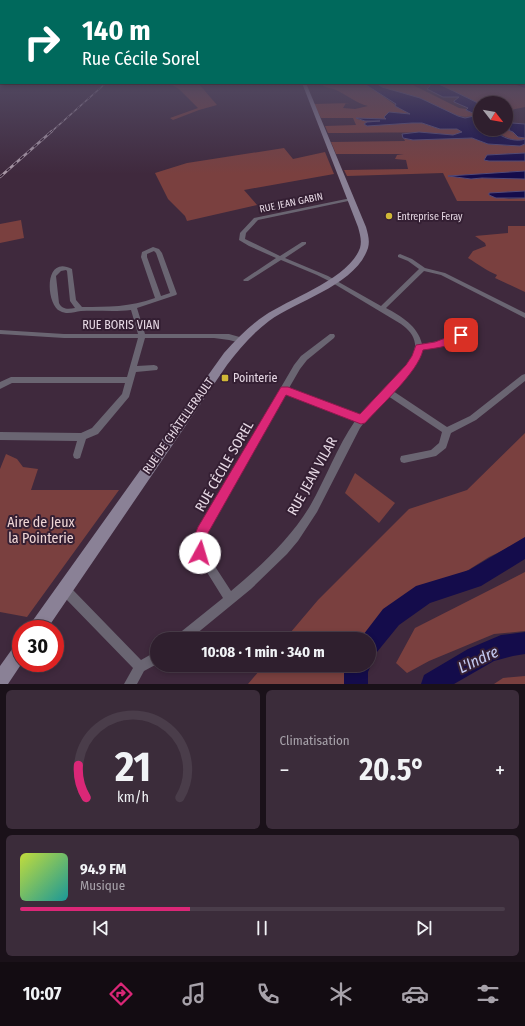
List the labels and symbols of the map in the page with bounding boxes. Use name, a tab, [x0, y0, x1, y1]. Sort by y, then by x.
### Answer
north arrow	[473, 96, 513, 136]
street label: RUE JEAN GABIN	[258, 190, 324, 216]
marker: Entreprise Feray	[384, 211, 394, 221]
place label: Entreprise Feray	[397, 211, 463, 223]
street label: RUE BORIS VIAN	[82, 318, 160, 332]
pin	[444, 318, 478, 352]
place label: Pointerie	[233, 371, 277, 385]
marker: Pointerie	[220, 373, 230, 383]
street label: RUE DE CHÂTELLERAULT	[139, 375, 217, 477]
street label: RUE CÉCILE SOREL	[191, 417, 257, 515]
street label: RUE JEAN VILAR	[284, 434, 341, 518]
park label: Aire de Jeux la Pointerie	[7, 514, 76, 547]
position arrow	[179, 532, 221, 574]
speed limit sign: 30	[12, 620, 64, 672]
water label: L'Indre	[455, 642, 502, 677]

